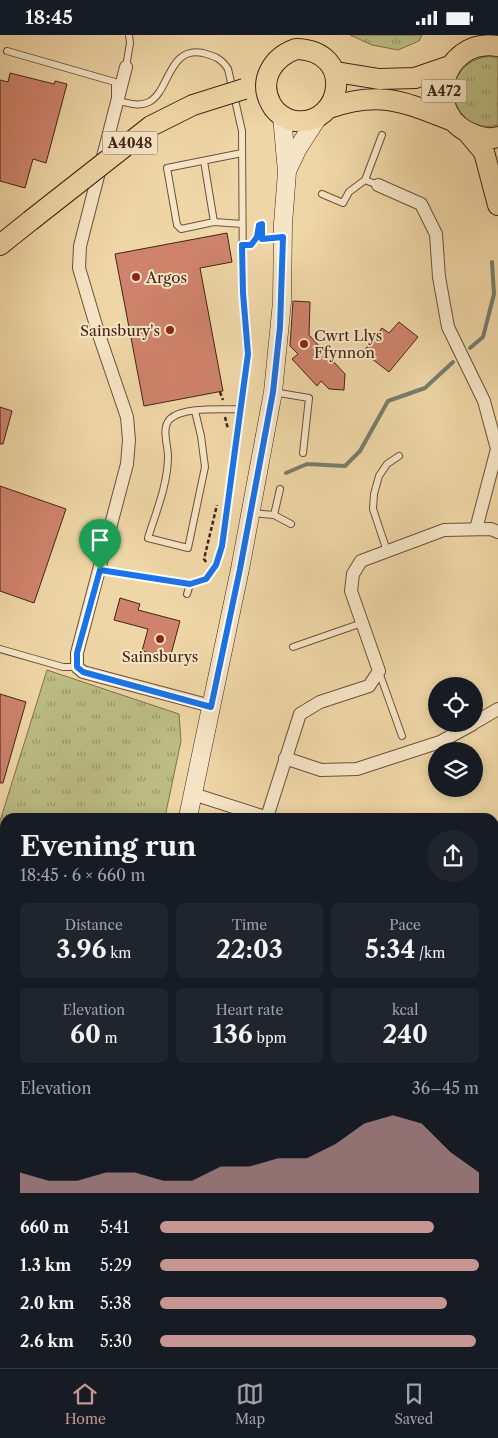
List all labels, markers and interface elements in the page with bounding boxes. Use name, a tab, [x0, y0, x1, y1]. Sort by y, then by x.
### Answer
text: 18:45	[25, 6, 73, 29]
road number: A472	[422, 79, 466, 103]
road number: A4048	[102, 131, 158, 155]
place label: Argos	[145, 268, 187, 287]
marker: Argos	[130, 271, 142, 283]
place label: Sainsbury's	[80, 321, 160, 340]
marker: Sainsbury's	[164, 324, 176, 336]
place label: Cwrt Llys Ffynnon	[314, 326, 382, 362]
marker: Cwrt Llys Ffynnon	[298, 338, 310, 350]
pin	[79, 519, 121, 570]
icon: arrive	[86, 526, 114, 554]
marker: Sainsburys	[154, 633, 166, 645]
place label: Sainsburys	[122, 647, 198, 666]
map controls	[428, 677, 483, 797]
button: locate	[428, 677, 483, 732]
button: layers	[428, 742, 483, 797]
text: Evening run	[20, 829, 196, 863]
button: share	[427, 830, 479, 882]
text: 18:45 · 6 × 660 m	[20, 865, 145, 885]
text: Distance	[65, 916, 123, 934]
text: Time	[232, 916, 267, 934]
text: Pace	[389, 916, 421, 934]
text: 3.96	[56, 934, 107, 965]
text: 22:03	[216, 934, 283, 965]
text: 5:34	[365, 934, 415, 965]
text: km	[107, 944, 131, 962]
text: /km	[415, 944, 445, 962]
text: Elevation	[63, 1001, 125, 1019]
text: Heart rate	[216, 1001, 283, 1019]
text: kcal	[392, 1001, 418, 1019]
text: 60	[70, 1019, 101, 1050]
text: 136	[212, 1019, 253, 1050]
text: 240	[382, 1019, 428, 1050]
text: m	[101, 1029, 118, 1047]
text: bpm	[253, 1029, 287, 1047]
text: Elevation	[20, 1078, 91, 1098]
text: 36–45 m	[412, 1078, 479, 1098]
text: 660 m	[20, 1217, 69, 1237]
text: 5:41	[100, 1217, 129, 1237]
text: 1.3 km	[20, 1255, 71, 1275]
text: 5:29	[100, 1255, 132, 1275]
text: 2.0 km	[20, 1293, 74, 1313]
text: 5:38	[100, 1293, 131, 1313]
text: 2.6 km	[20, 1331, 74, 1351]
text: 5:30	[100, 1331, 132, 1351]
tab: Home	[65, 1380, 106, 1428]
tab: Map	[235, 1380, 265, 1428]
tab: Saved	[394, 1380, 433, 1428]

